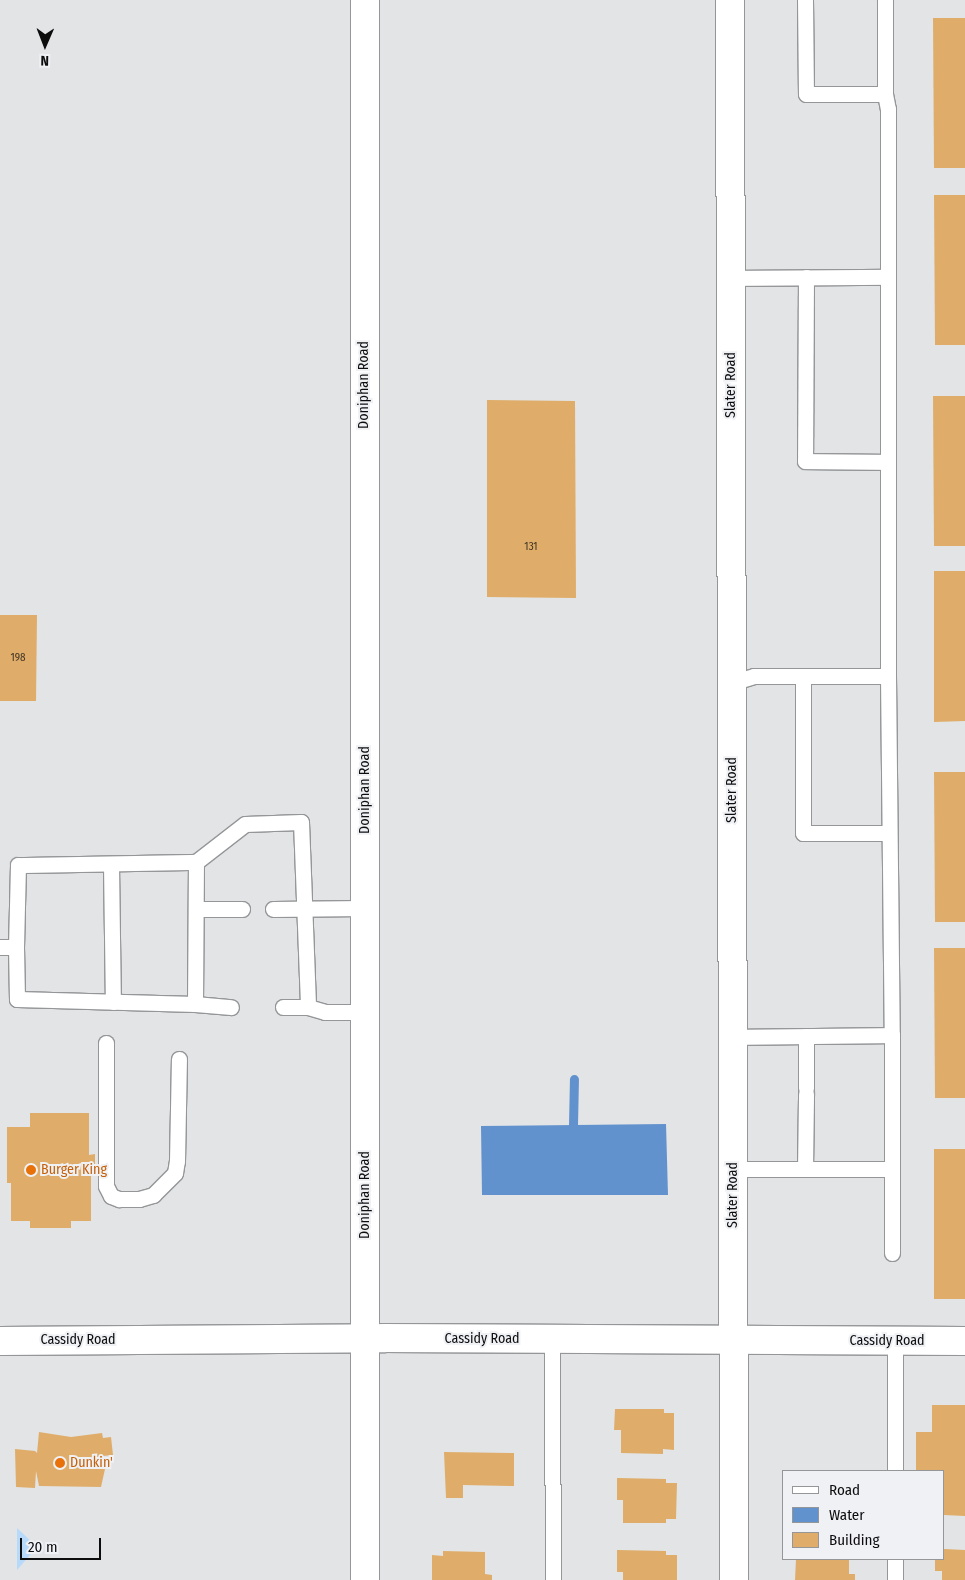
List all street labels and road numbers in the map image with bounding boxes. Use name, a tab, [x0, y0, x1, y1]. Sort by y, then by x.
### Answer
street label: Doniphan Road	[356, 341, 372, 429]
street label: Slater Road	[723, 352, 739, 418]
street label: Doniphan Road	[357, 746, 373, 834]
street label: Slater Road	[724, 757, 740, 823]
street label: Doniphan Road	[357, 1151, 373, 1239]
street label: Slater Road	[725, 1162, 741, 1228]
street label: Cassidy Road	[444, 1331, 520, 1347]
street label: Cassidy Road	[40, 1332, 116, 1348]
street label: Cassidy Road	[849, 1333, 925, 1349]

